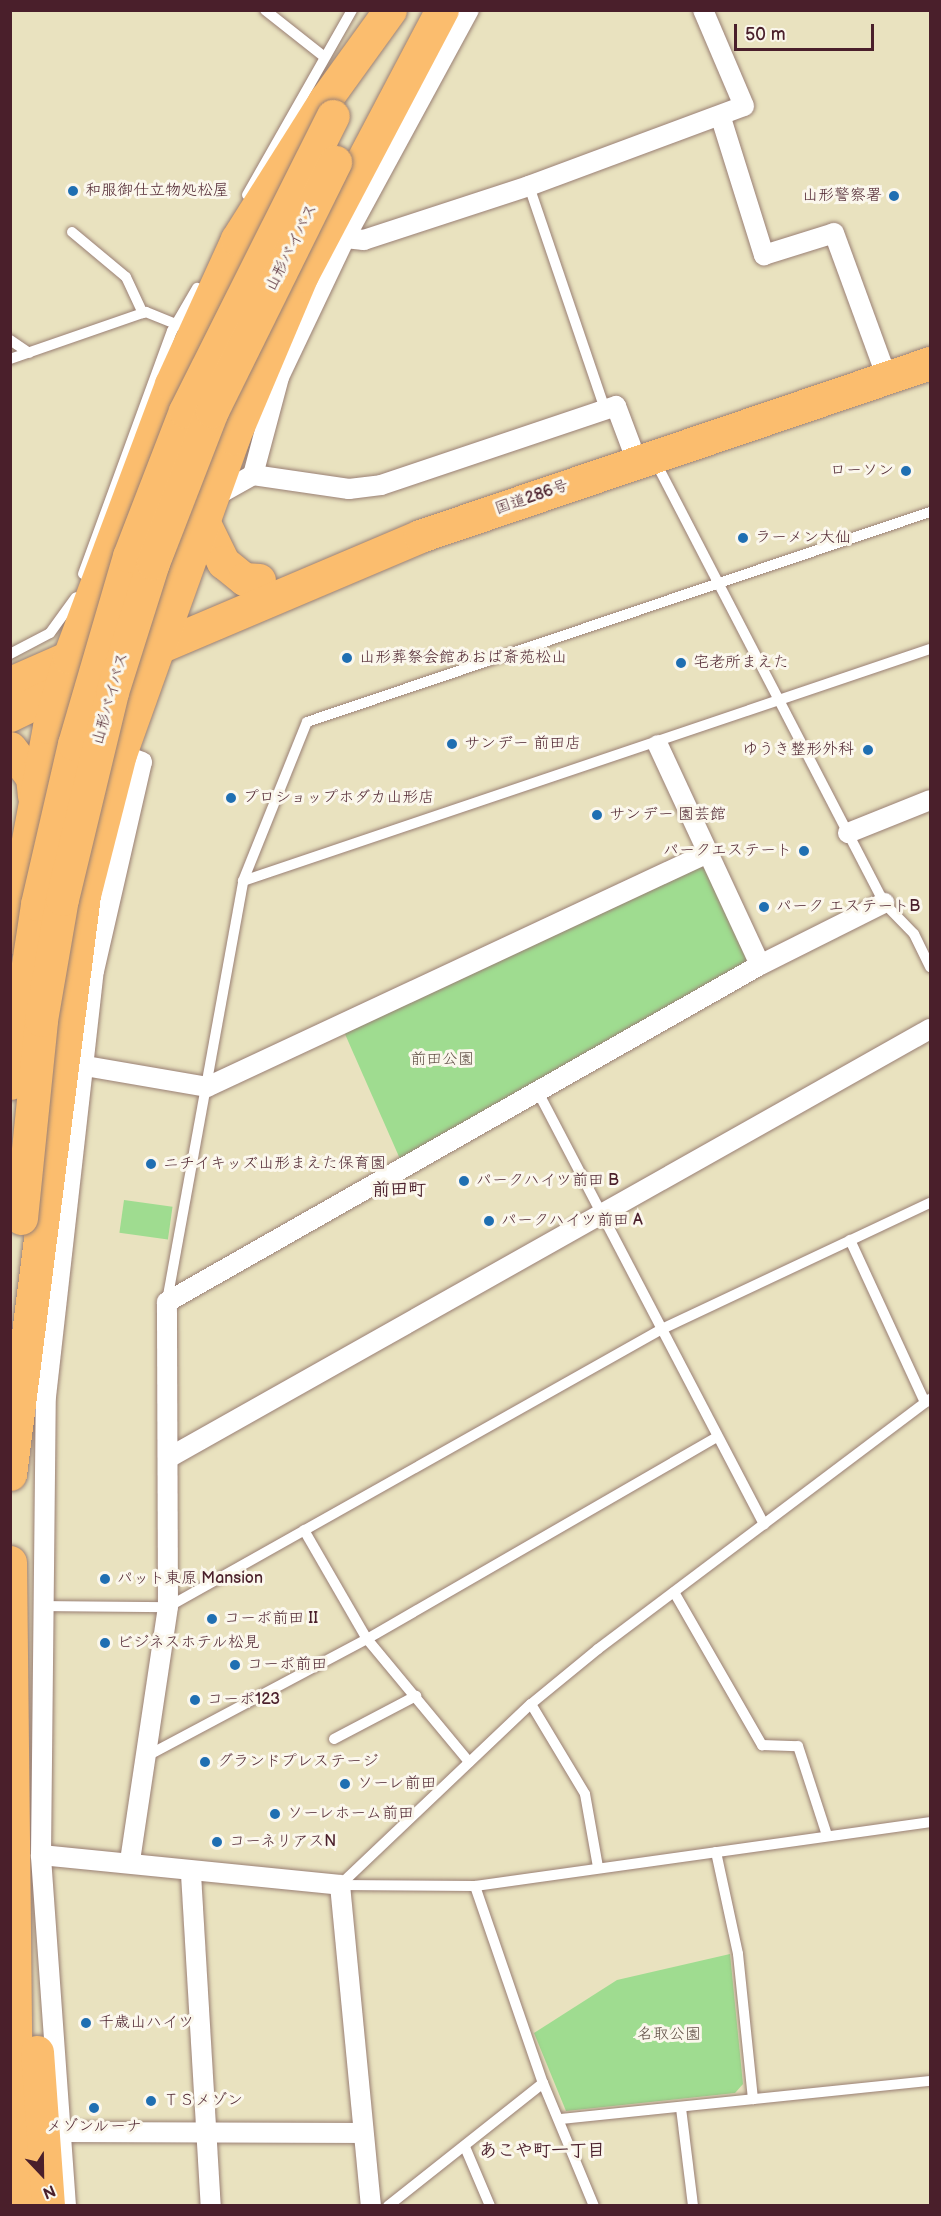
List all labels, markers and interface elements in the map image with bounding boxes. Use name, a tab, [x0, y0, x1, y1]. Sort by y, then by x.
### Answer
scale bar	[737, 12, 876, 50]
text: 50 m	[745, 24, 786, 45]
place label: 和服御仕立物処松屋	[85, 181, 229, 201]
marker: 和服御仕立物処松屋	[66, 184, 80, 198]
place label: 山形警察署	[802, 186, 882, 206]
marker: 山形警察署	[887, 189, 901, 203]
street label: 山形バイパス	[262, 201, 322, 295]
place label: ローソン	[830, 461, 894, 481]
marker: ローソン	[899, 464, 913, 478]
street label: 国道286号	[493, 476, 571, 520]
place label: ラーメン大仙	[755, 528, 851, 548]
marker: ラーメン大仙	[736, 531, 750, 545]
place label: 山形葬祭会館あおば斎苑松山	[359, 648, 567, 668]
street label: 山形バイパス	[89, 650, 133, 748]
marker: 山形葬祭会館あおば斎苑松山	[340, 651, 354, 665]
place label: 宅老所まえた	[693, 653, 789, 673]
marker: 宅老所まえた	[674, 656, 688, 670]
place label: サンデー 前田店	[464, 734, 580, 754]
marker: サンデー 前田店	[445, 737, 459, 751]
place label: ゆうき整形外科	[742, 740, 854, 760]
marker: ゆうき整形外科	[859, 741, 877, 759]
place label: プロショップホダカ山形店	[243, 788, 435, 808]
marker: プロショップホダカ山形店	[224, 791, 238, 805]
place label: サンデー 園芸館	[609, 805, 725, 825]
marker: サンデー 園芸館	[590, 808, 604, 822]
place label: パークエステート	[664, 841, 792, 861]
marker: パークエステート	[797, 844, 811, 858]
place label: パーク エステートB	[776, 897, 919, 917]
marker: パーク エステートB	[757, 900, 771, 914]
park label: 前田公園	[410, 1050, 474, 1070]
place label: ニチイキッズ山形まえた保育園	[163, 1154, 387, 1174]
marker: ニチイキッズ山形まえた保育園	[144, 1157, 158, 1171]
place label: パークハイツ前田 B	[476, 1171, 619, 1191]
marker: パークハイツ前田 B	[457, 1174, 471, 1188]
district label: 前田町	[372, 1179, 426, 1201]
place label: パークハイツ前田 A	[501, 1211, 643, 1231]
marker: パークハイツ前田 A	[482, 1214, 496, 1228]
place label: パット東原 Mansion	[117, 1569, 263, 1589]
marker: パット東原 Mansion	[98, 1572, 112, 1586]
place label: コーポ前田 II	[224, 1609, 318, 1629]
marker: コーポ前田 II	[205, 1612, 219, 1626]
place label: ビジネスホテル松見	[117, 1633, 261, 1653]
marker: ビジネスホテル松見	[98, 1636, 112, 1650]
place label: コーポ前田	[247, 1655, 327, 1675]
marker: コーポ前田	[228, 1658, 242, 1672]
place label: コーポ123	[207, 1690, 280, 1710]
marker: コーポ123	[188, 1693, 202, 1707]
place label: グランドプレステージ	[217, 1752, 377, 1772]
marker: グランドプレステージ	[198, 1755, 212, 1769]
place label: ソーレ前田	[357, 1774, 437, 1794]
marker: ソーレ前田	[338, 1777, 352, 1791]
place label: ソーレホーム前田	[287, 1804, 415, 1824]
marker: ソーレホーム前田	[268, 1807, 282, 1821]
place label: コーネリアスN	[229, 1832, 337, 1852]
marker: コーネリアスN	[210, 1835, 224, 1849]
place label: 千歳山ハイツ	[98, 2013, 194, 2033]
marker: 千歳山ハイツ	[79, 2016, 93, 2030]
park label: 名取公園	[637, 2025, 701, 2045]
place label: ＴＳメゾン	[163, 2091, 243, 2111]
marker: ＴＳメゾン	[144, 2094, 158, 2108]
marker: メゾンルーナ	[87, 2101, 101, 2115]
place label: メゾンルーナ	[46, 2117, 142, 2137]
district label: あこや町一丁目	[479, 2140, 605, 2162]
north arrow	[12, 2144, 72, 2204]
text: N	[40, 2180, 58, 2202]

